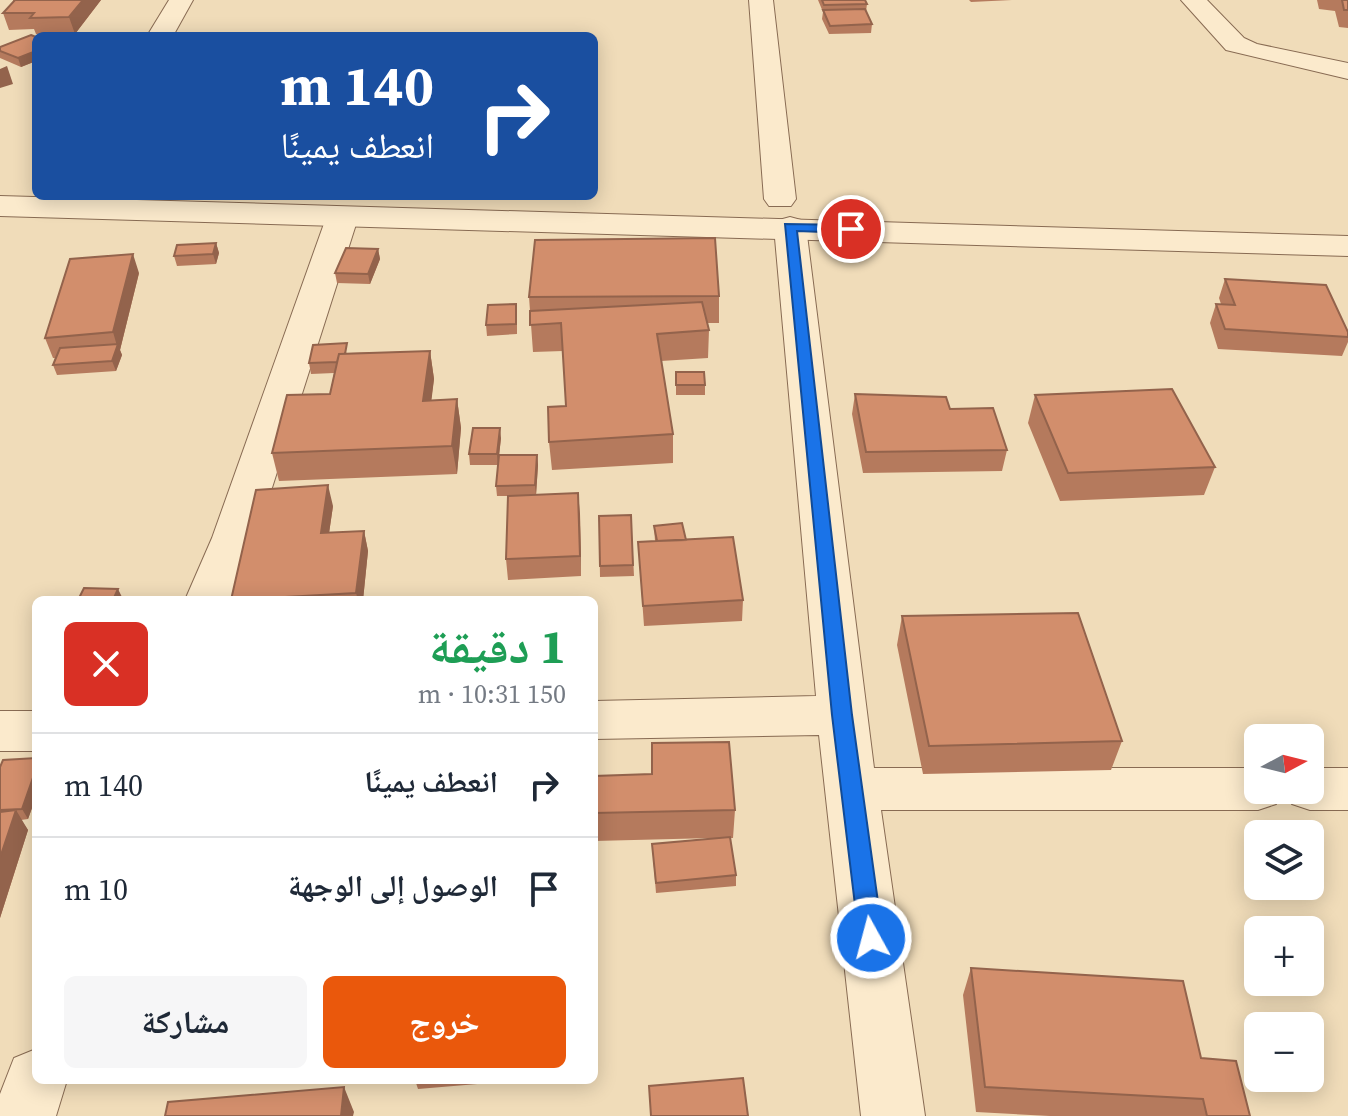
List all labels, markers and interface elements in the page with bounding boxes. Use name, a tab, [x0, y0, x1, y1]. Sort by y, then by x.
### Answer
text: 140 m	[280, 47, 434, 124]
icon: right	[462, 64, 566, 168]
text: انعطف يمينًا	[280, 121, 434, 170]
pin	[817, 195, 885, 263]
icon: arrive	[829, 207, 873, 251]
text: 1 دقيقة	[429, 613, 566, 679]
button: close	[64, 622, 148, 706]
text: 150 m · 10:31	[418, 676, 566, 712]
north arrow	[1244, 724, 1324, 804]
map controls	[1244, 724, 1324, 1092]
text: انعطف يمينًا	[364, 761, 498, 802]
icon: right	[522, 763, 566, 807]
text: 140 m	[64, 765, 143, 806]
button: layers	[1244, 820, 1324, 900]
text: الوصول إلى الوجهة	[288, 865, 498, 906]
icon: arrive	[522, 867, 566, 911]
text: 10 m	[64, 869, 128, 910]
position arrow	[829, 896, 913, 980]
button: +	[1244, 916, 1324, 996]
button: مشاركة	[64, 976, 307, 1068]
button: خروج	[323, 976, 566, 1068]
button: −	[1244, 1012, 1324, 1092]

